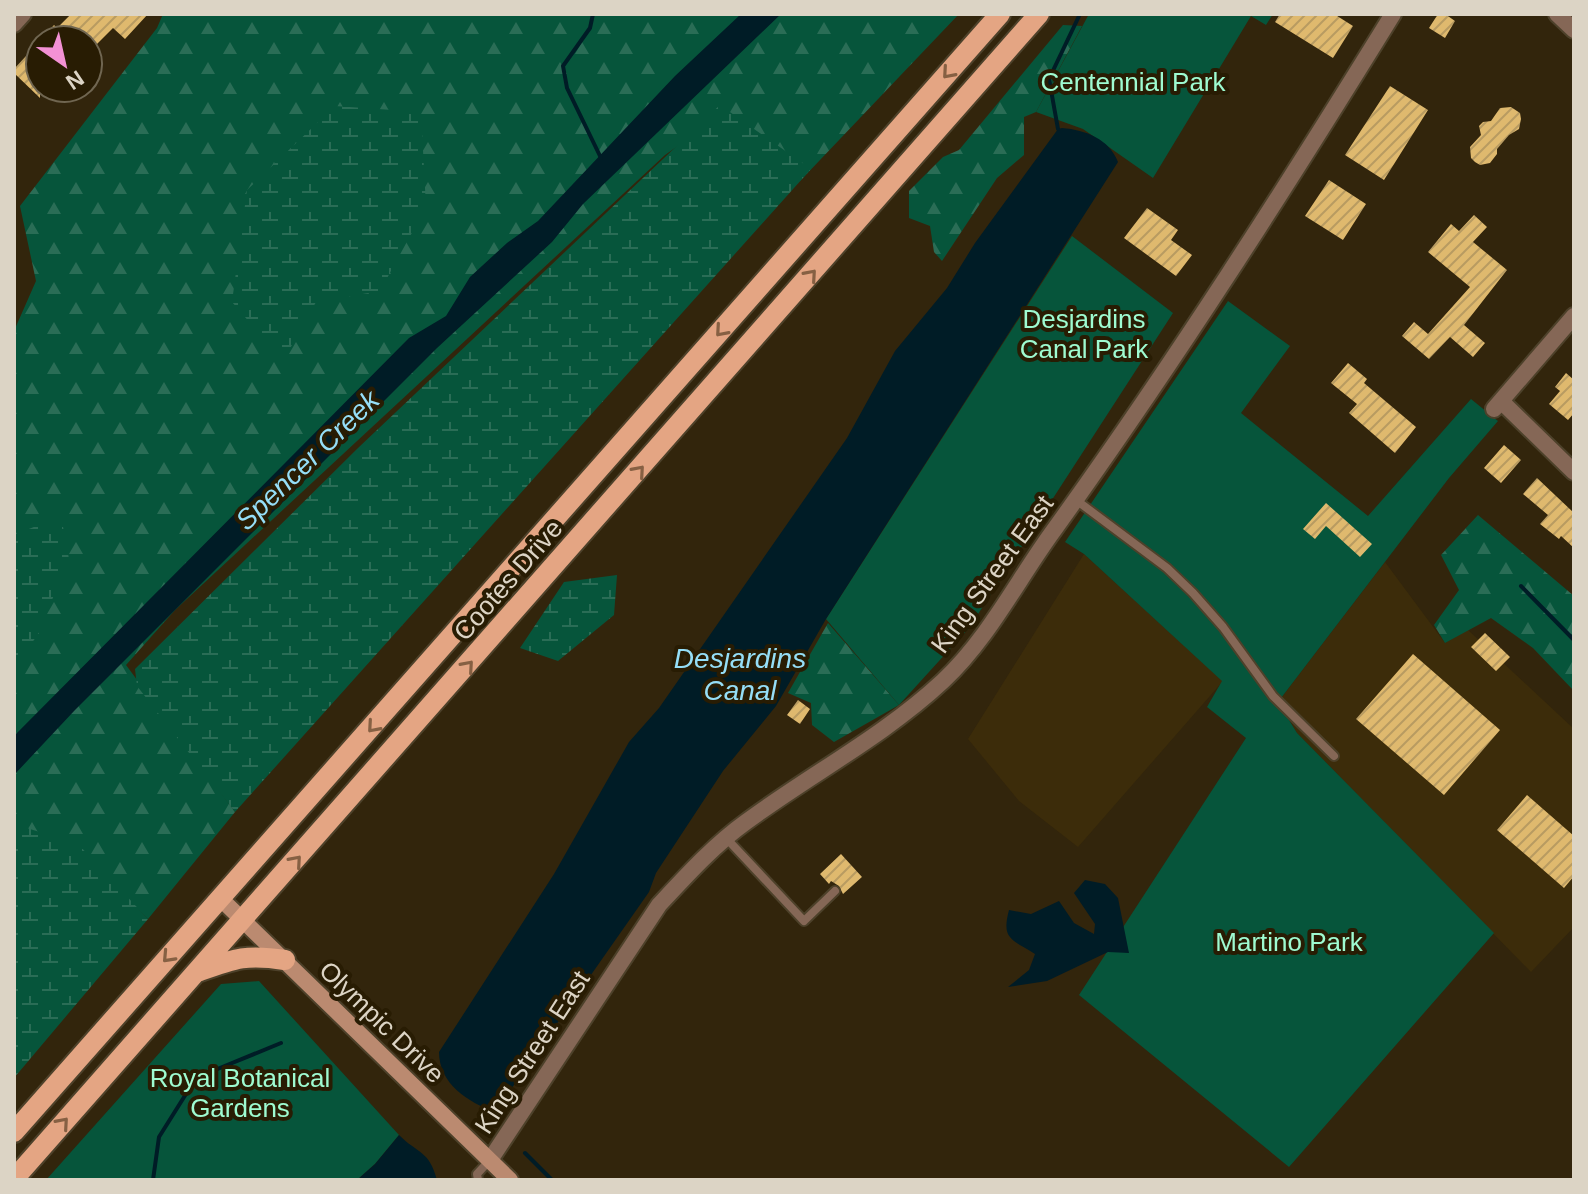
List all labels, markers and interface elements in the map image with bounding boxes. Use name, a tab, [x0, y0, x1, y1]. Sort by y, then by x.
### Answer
north arrow	[24, 24, 104, 104]
one-way arrow	[944, 63, 958, 78]
text: N	[61, 65, 88, 95]
park label: Centennial Park	[1041, 67, 1226, 97]
one-way arrow	[801, 270, 815, 285]
park label: Desjardins Canal Park	[1020, 304, 1149, 364]
one-way arrow	[716, 321, 731, 336]
water label: Spencer Creek	[229, 383, 387, 536]
one-way arrow	[629, 465, 644, 480]
street label: King Street East	[925, 489, 1060, 659]
street label: Cootes Drive	[447, 513, 569, 647]
water label: Desjardins Canal	[674, 643, 806, 706]
one-way arrow	[458, 660, 472, 675]
one-way arrow	[368, 718, 382, 733]
one-way arrow	[286, 856, 301, 871]
park label: Martino Park	[1215, 927, 1364, 957]
one-way arrow	[164, 947, 178, 962]
street label: Olympic Drive	[313, 955, 451, 1089]
street label: King Street East	[468, 964, 596, 1139]
park label: Royal Botanical Gardens	[150, 1063, 330, 1123]
one-way arrow	[53, 1118, 68, 1132]

